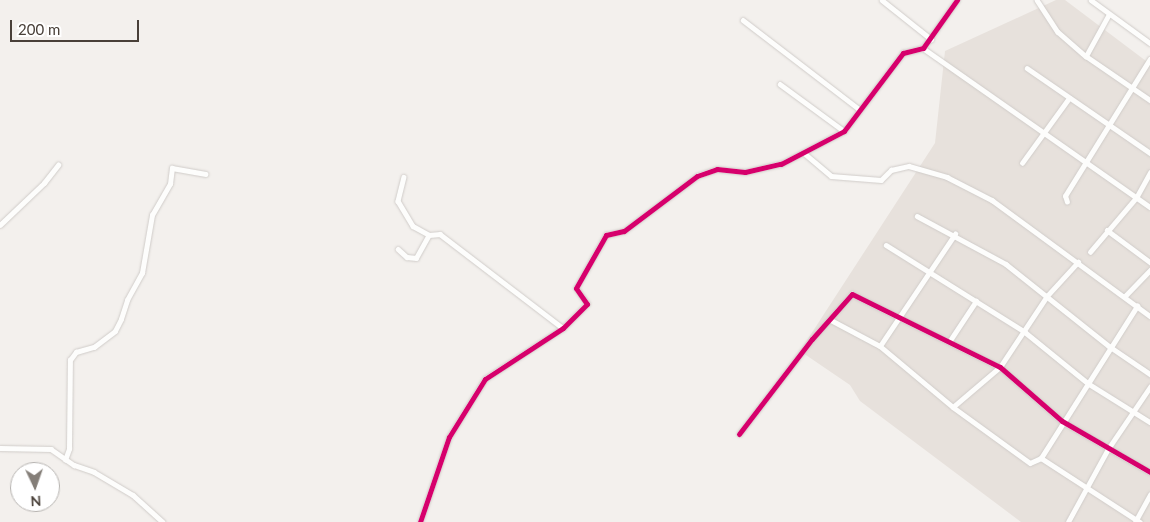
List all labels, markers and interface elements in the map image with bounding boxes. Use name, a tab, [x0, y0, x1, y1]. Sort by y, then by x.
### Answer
scale bar	[12, 10, 141, 42]
text: 200 m	[18, 20, 60, 38]
north arrow	[10, 462, 60, 512]
text: N	[30, 493, 42, 510]

